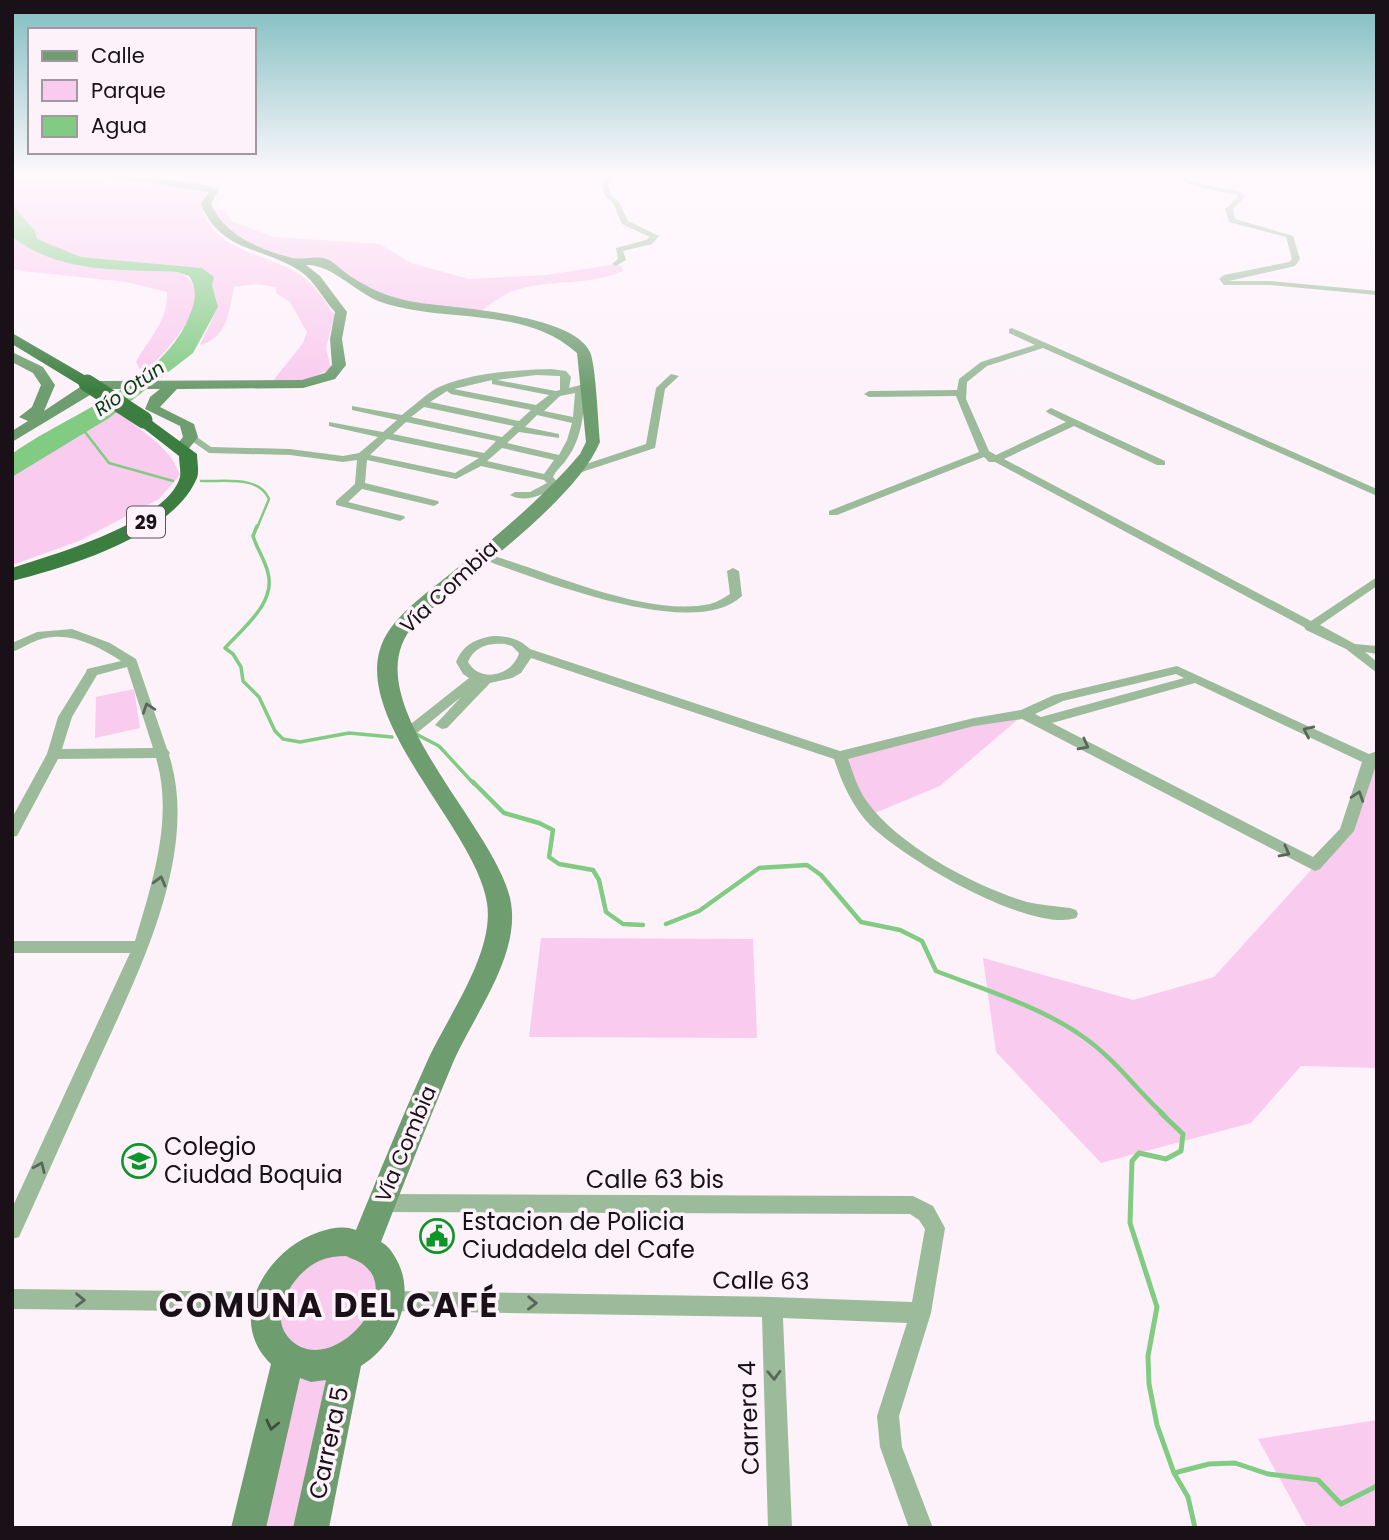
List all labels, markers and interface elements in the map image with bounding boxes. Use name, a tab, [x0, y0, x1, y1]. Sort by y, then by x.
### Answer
legend	[28, 28, 256, 154]
text: Calle	[91, 41, 145, 70]
text: Parque	[91, 76, 166, 105]
text: Agua	[91, 111, 147, 140]
water label: Río Otún	[89, 354, 170, 422]
road number: 29	[127, 506, 165, 538]
street label: Vía Combia	[393, 534, 504, 640]
one-way arrow	[142, 702, 156, 714]
one-way arrow	[1303, 726, 1315, 740]
one-way arrow	[1077, 737, 1089, 751]
one-way arrow	[1350, 790, 1364, 802]
one-way arrow	[1278, 843, 1290, 857]
one-way arrow	[152, 876, 166, 888]
street label: Vía Combia	[368, 1081, 443, 1207]
place label: Colegio Ciudad Boquia	[164, 1130, 343, 1191]
school or university icon: Colegio Ciudad Boquia	[120, 1142, 158, 1180]
one-way arrow	[32, 1162, 46, 1175]
street label: Calle 63 bis	[586, 1163, 724, 1196]
place label: Estacion de Policia Ciudadela del Cafe	[462, 1205, 695, 1266]
public building icon: Estacion de Policia Ciudadela del Cafe	[418, 1217, 456, 1255]
street label: Calle 63	[712, 1263, 810, 1298]
district label: COMUNA DEL CAFÉ	[159, 1282, 499, 1329]
one-way arrow	[76, 1292, 86, 1308]
one-way arrow	[527, 1296, 538, 1311]
street label: Carrera 4	[730, 1360, 767, 1476]
one-way arrow	[767, 1370, 782, 1381]
street label: Carrera 5	[300, 1384, 357, 1502]
one-way arrow	[266, 1419, 281, 1431]

